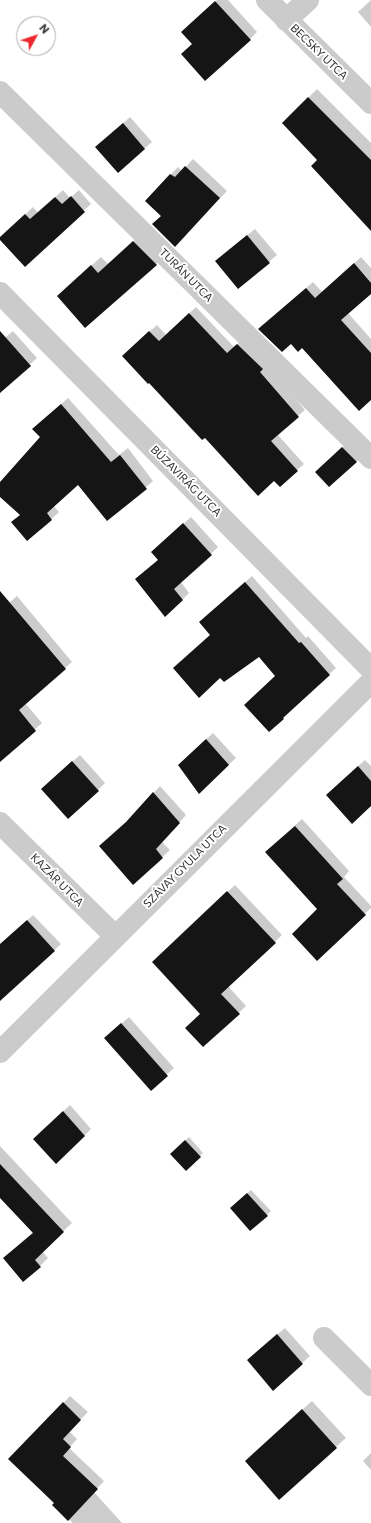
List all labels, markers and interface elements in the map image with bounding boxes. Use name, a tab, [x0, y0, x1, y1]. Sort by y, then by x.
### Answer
north arrow	[16, 16, 56, 56]
text: N	[37, 21, 52, 36]
street label: BECSKY UTCA	[288, 22, 350, 82]
street label: TURÁN UTCA	[156, 245, 216, 305]
street label: BÚZAVIRÁG UTCA	[148, 443, 224, 519]
street label: SZÁVAY GYULA UTCA	[141, 822, 229, 910]
street label: KAZÁR UTCA	[28, 851, 86, 909]

